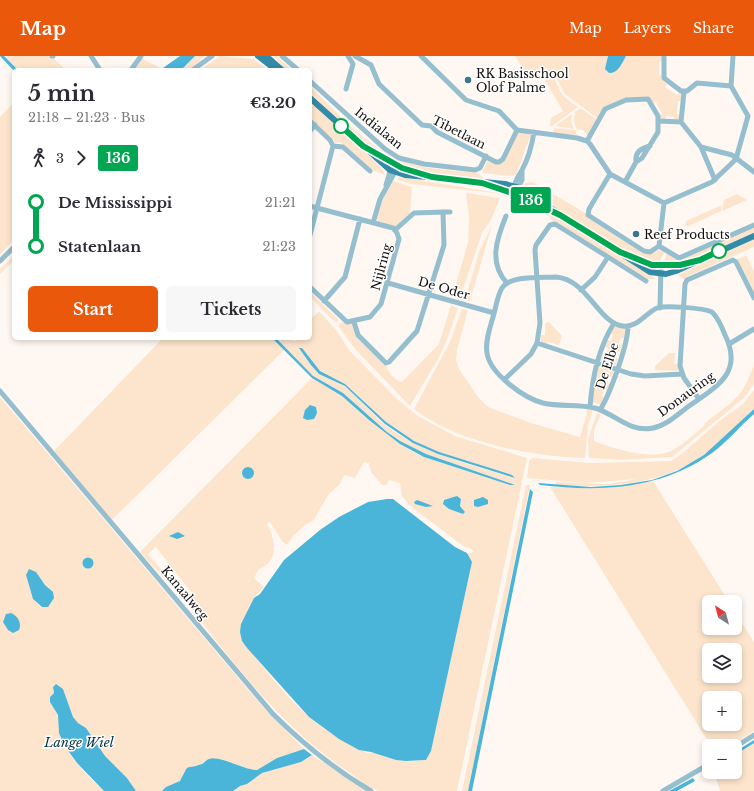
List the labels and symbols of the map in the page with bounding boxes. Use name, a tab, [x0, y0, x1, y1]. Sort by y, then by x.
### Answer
place label: RK Basisschool Olof Palme	[476, 66, 569, 95]
marker: RK Basisschool Olof Palme	[463, 75, 473, 85]
street label: Indialaan	[352, 104, 406, 152]
street label: Tibetlaan	[430, 112, 488, 152]
unlabelled marker	[333, 118, 349, 134]
line badge: 136	[508, 187, 554, 213]
place label: Reef Products	[644, 227, 730, 242]
marker: Reef Products	[631, 229, 641, 239]
street label: Nijlring	[368, 241, 395, 292]
unlabelled marker	[711, 243, 727, 259]
street label: De Oder	[416, 273, 472, 303]
street label: De Elbe	[592, 341, 622, 391]
street label: Donauring	[655, 368, 718, 420]
street label: Kanaalweg	[158, 563, 212, 624]
north arrow	[702, 595, 742, 635]
water label: Lange Wiel	[43, 734, 115, 751]

